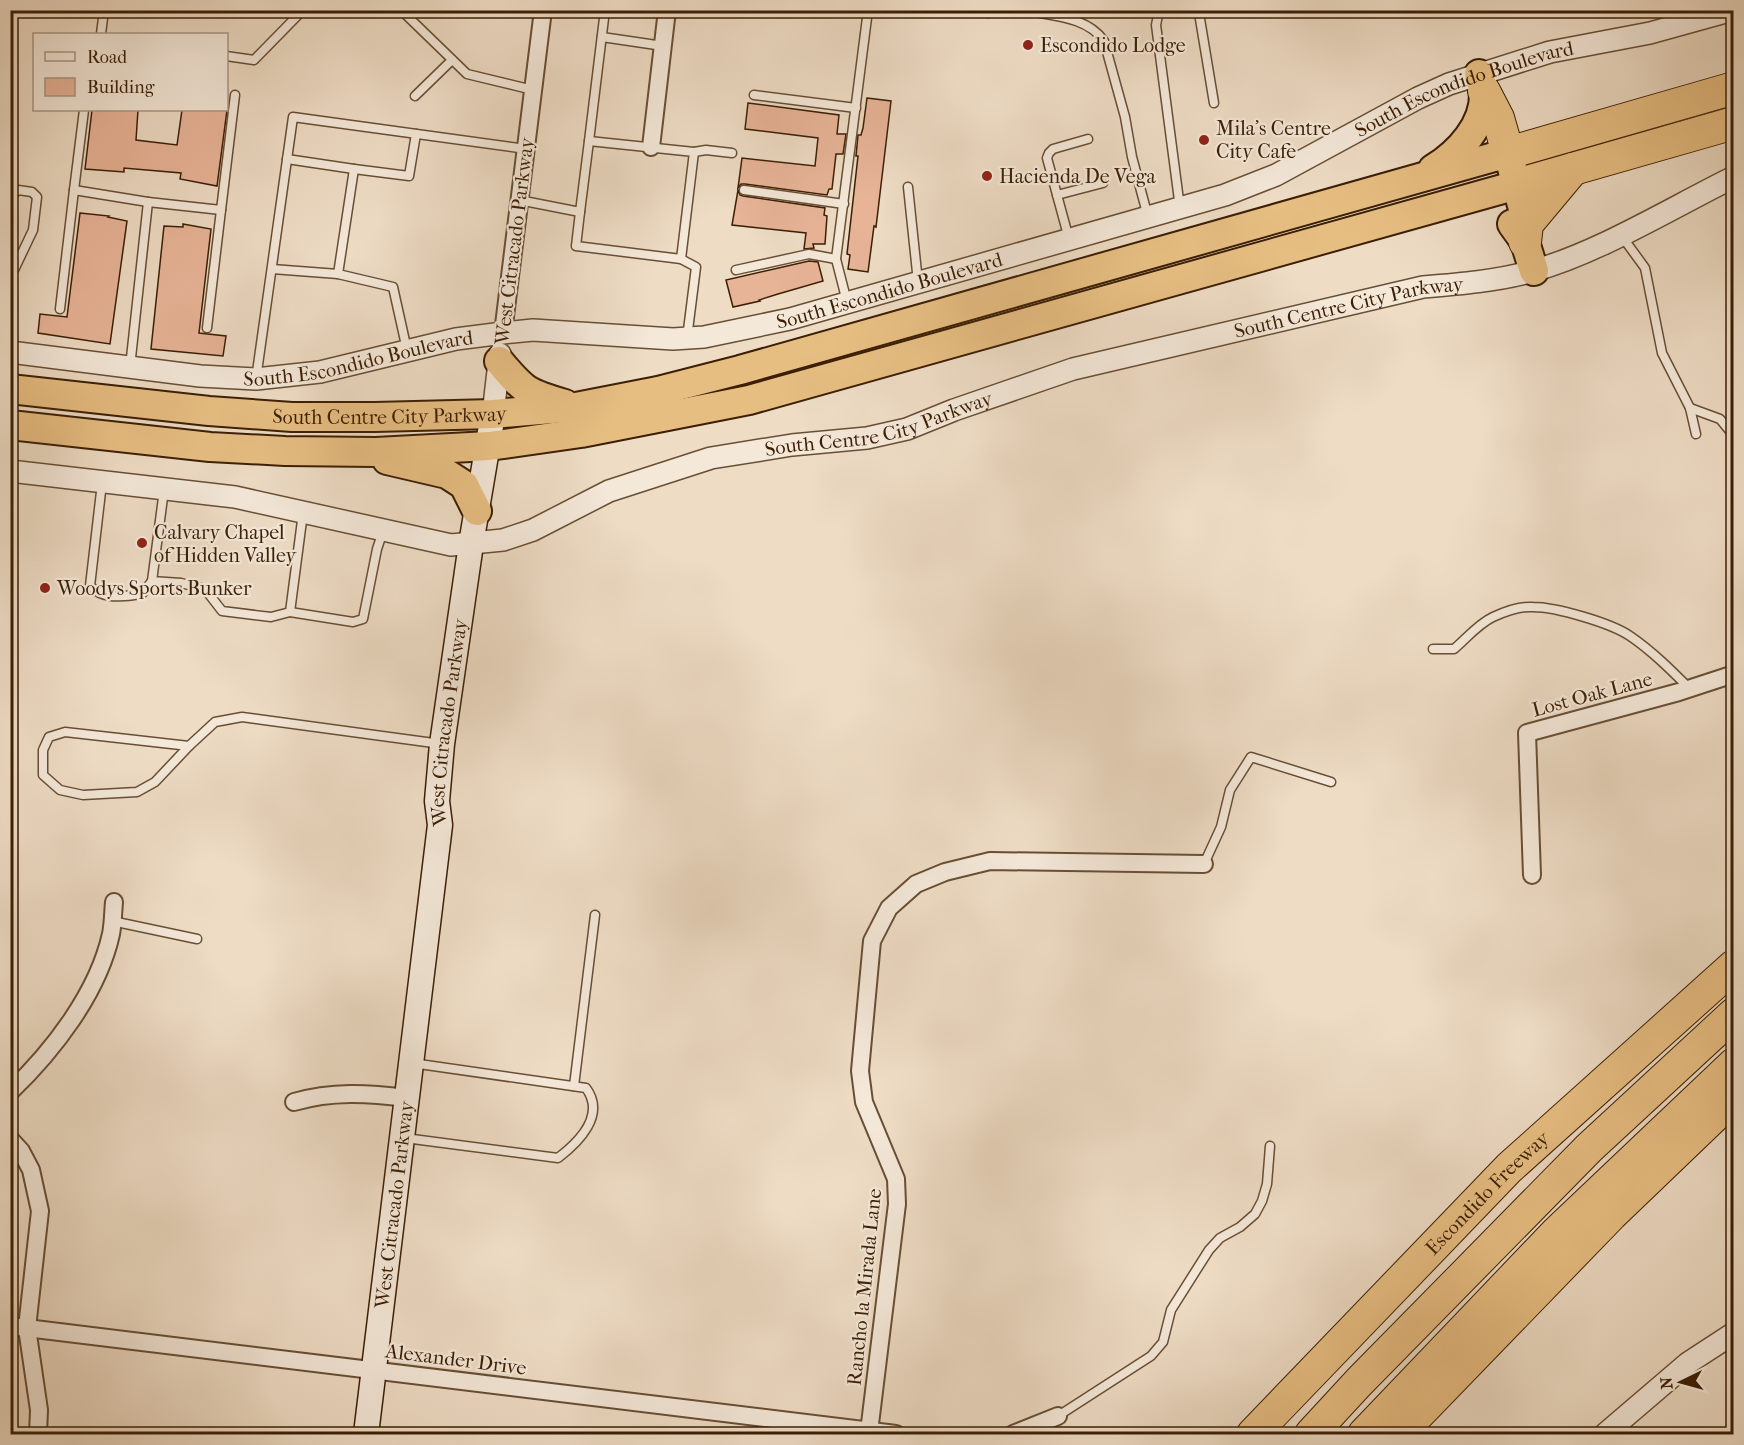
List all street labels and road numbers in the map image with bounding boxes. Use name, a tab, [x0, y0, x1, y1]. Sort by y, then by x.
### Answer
street label: South Escondido Boulevard	[1351, 37, 1577, 142]
street label: West Citracado Parkway	[490, 135, 539, 347]
street label: South Escondido Boulevard	[774, 248, 1006, 334]
street label: South Centre City Parkway	[1232, 272, 1466, 343]
street label: South Escondido Boulevard	[243, 326, 476, 391]
street label: South Centre City Parkway	[763, 386, 997, 461]
street label: South Centre City Parkway	[272, 402, 509, 429]
street label: West Citracado Parkway	[426, 616, 472, 828]
street label: Lost Oak Lane	[1529, 667, 1655, 722]
street label: West Citracado Parkway	[370, 1099, 419, 1311]
street label: Escondido Freeway	[1421, 1126, 1555, 1260]
street label: Rancho la Mirada Lane	[843, 1187, 886, 1387]
street label: Alexander Drive	[383, 1339, 528, 1380]

